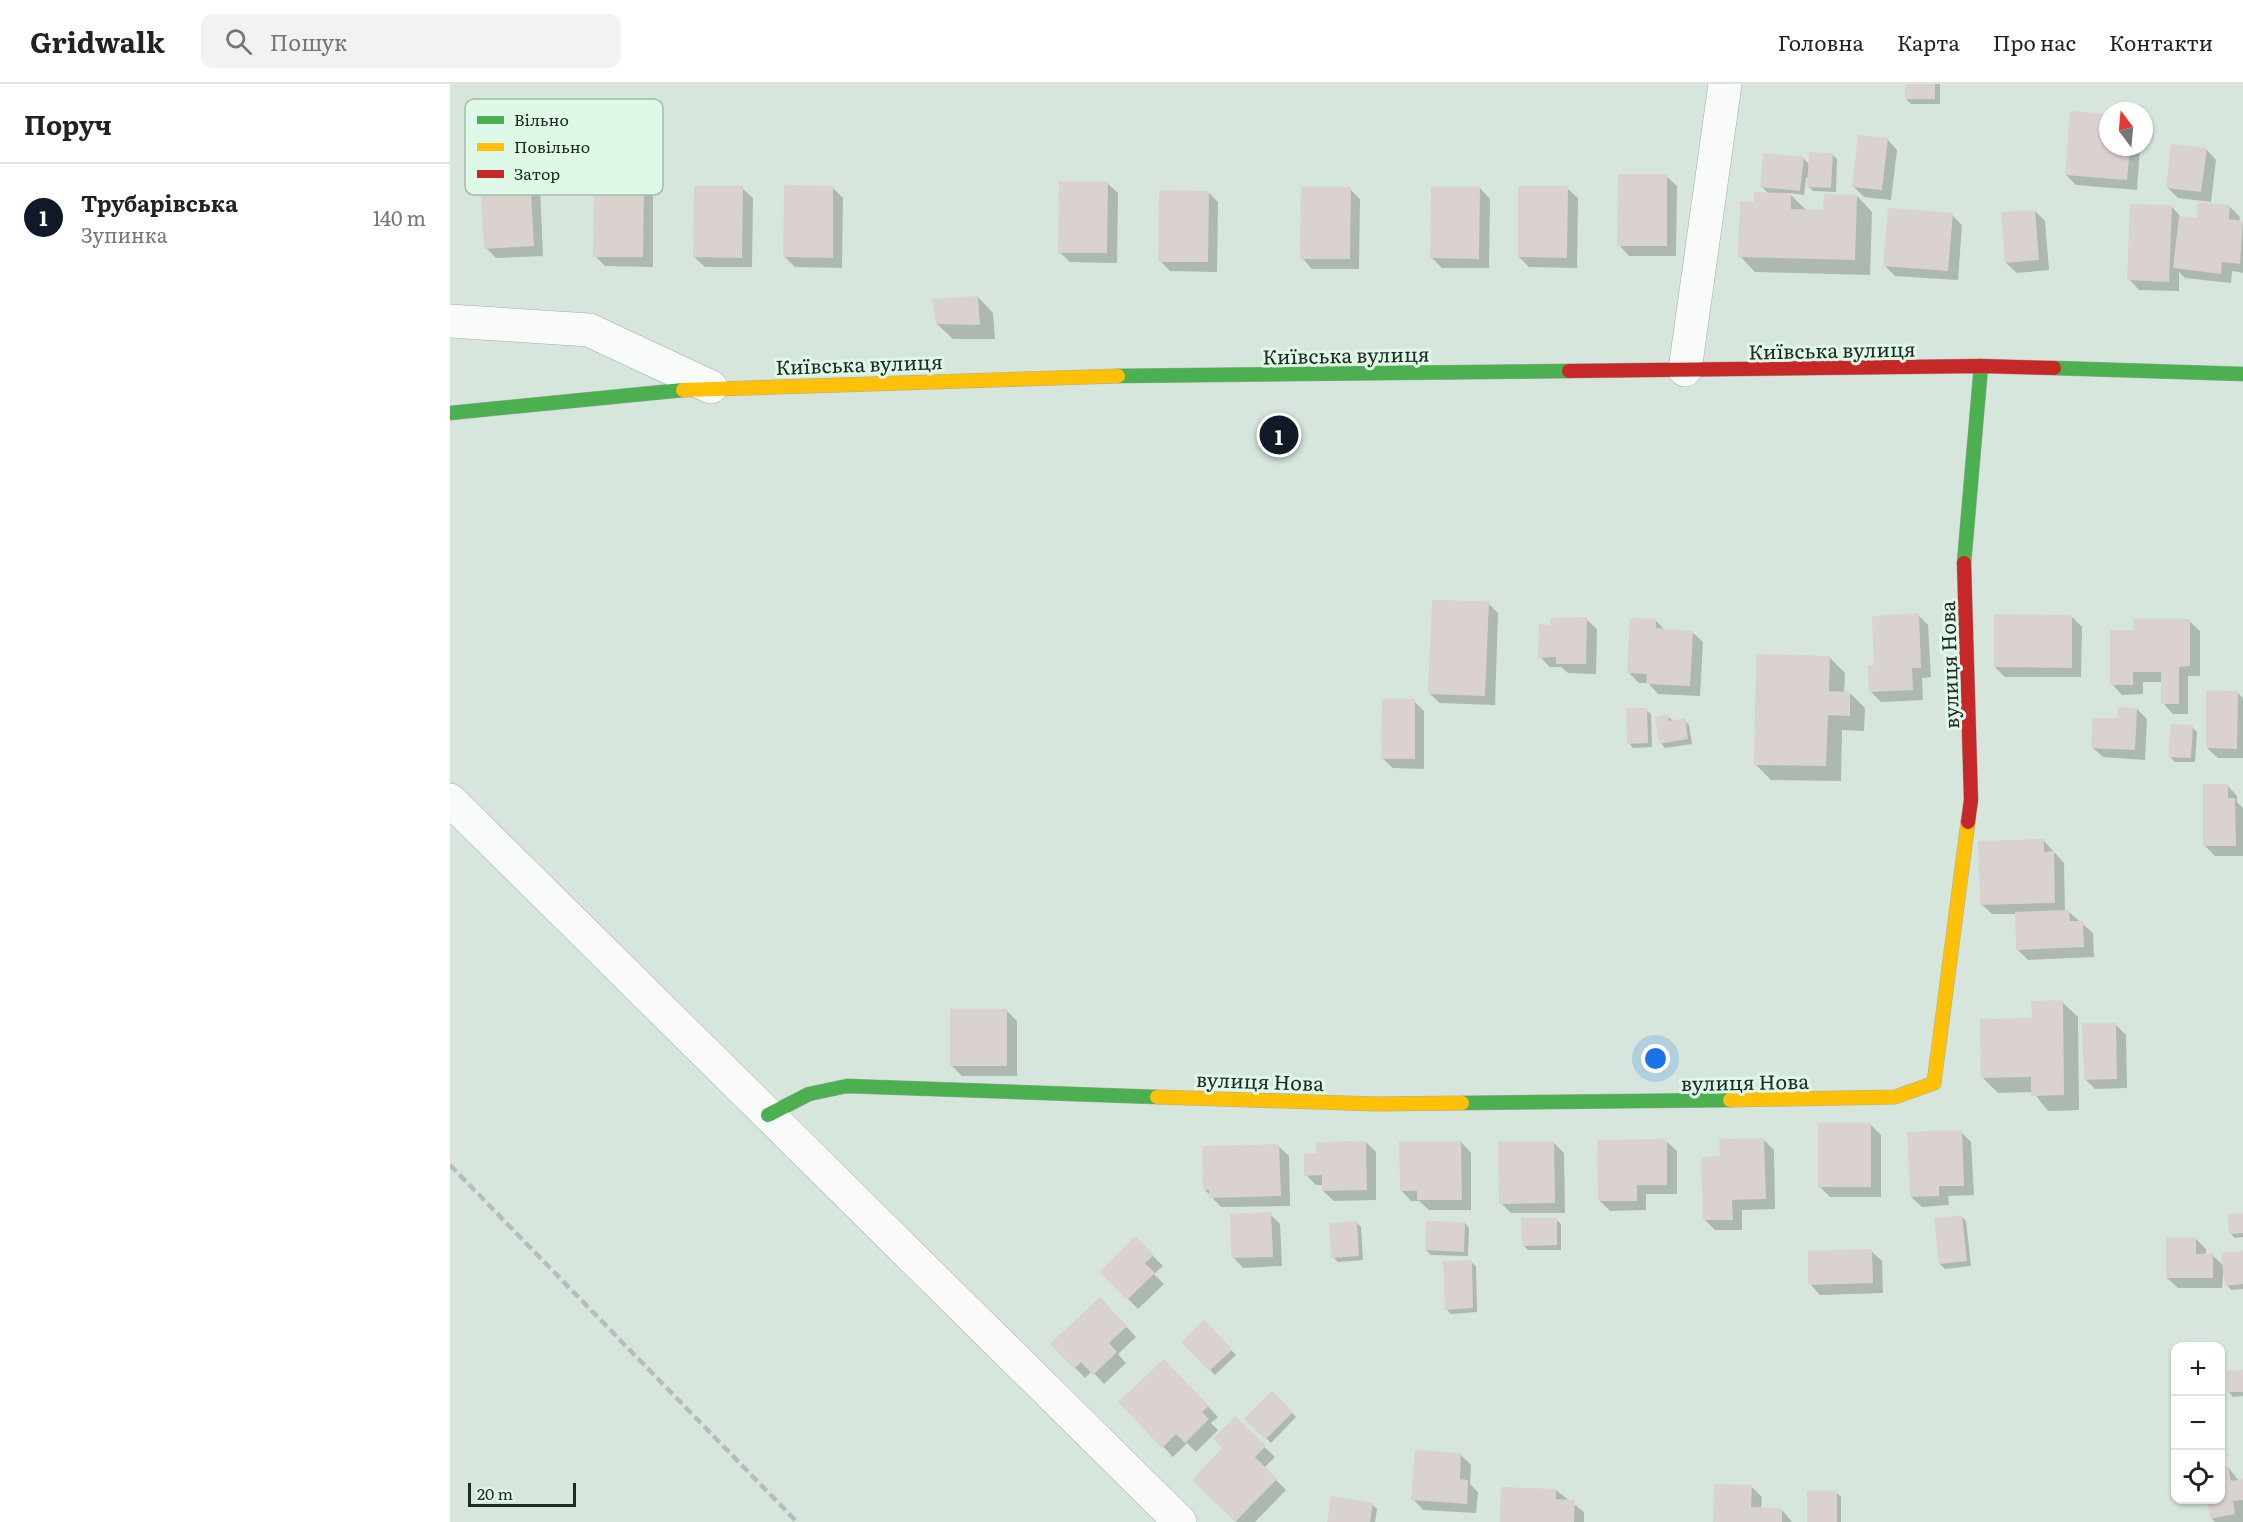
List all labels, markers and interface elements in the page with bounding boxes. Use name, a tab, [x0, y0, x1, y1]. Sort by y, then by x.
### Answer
search box	[201, 14, 621, 68]
text: Gridwalk	[30, 20, 165, 62]
icon: search	[222, 25, 255, 58]
text: Пошук	[270, 25, 347, 58]
text: Головна	[1778, 26, 1864, 57]
text: Карта	[1897, 26, 1960, 57]
text: Про нас	[1993, 26, 2076, 57]
text: Контакти	[2109, 26, 2213, 57]
legend	[465, 99, 663, 195]
north arrow	[2099, 102, 2153, 156]
text: Поруч	[24, 104, 112, 143]
text: Вільно	[514, 107, 569, 131]
text: Повільно	[514, 134, 590, 158]
text: Затор	[514, 161, 560, 185]
text: Трубарівська	[81, 186, 238, 219]
text: 1	[39, 202, 48, 232]
text: 140 m	[373, 202, 426, 232]
text: Зупинка	[81, 219, 168, 249]
street label: Київська вулиця	[1748, 333, 1916, 365]
street label: Київська вулиця	[1262, 338, 1430, 370]
street label: Київська вулиця	[775, 345, 943, 381]
pin: 1	[1260, 412, 1298, 458]
street label: вулиця Нова	[1931, 600, 1965, 730]
your location	[1641, 1044, 1670, 1073]
street label: вулиця Нова	[1195, 1063, 1325, 1097]
street label: вулиця Нова	[1681, 1065, 1810, 1097]
map controls	[2171, 1342, 2225, 1504]
button: +	[2171, 1342, 2225, 1396]
button: −	[2171, 1396, 2225, 1450]
button: locate	[2171, 1450, 2225, 1504]
scale bar	[468, 1480, 576, 1508]
text: 20 m	[477, 1481, 513, 1505]

